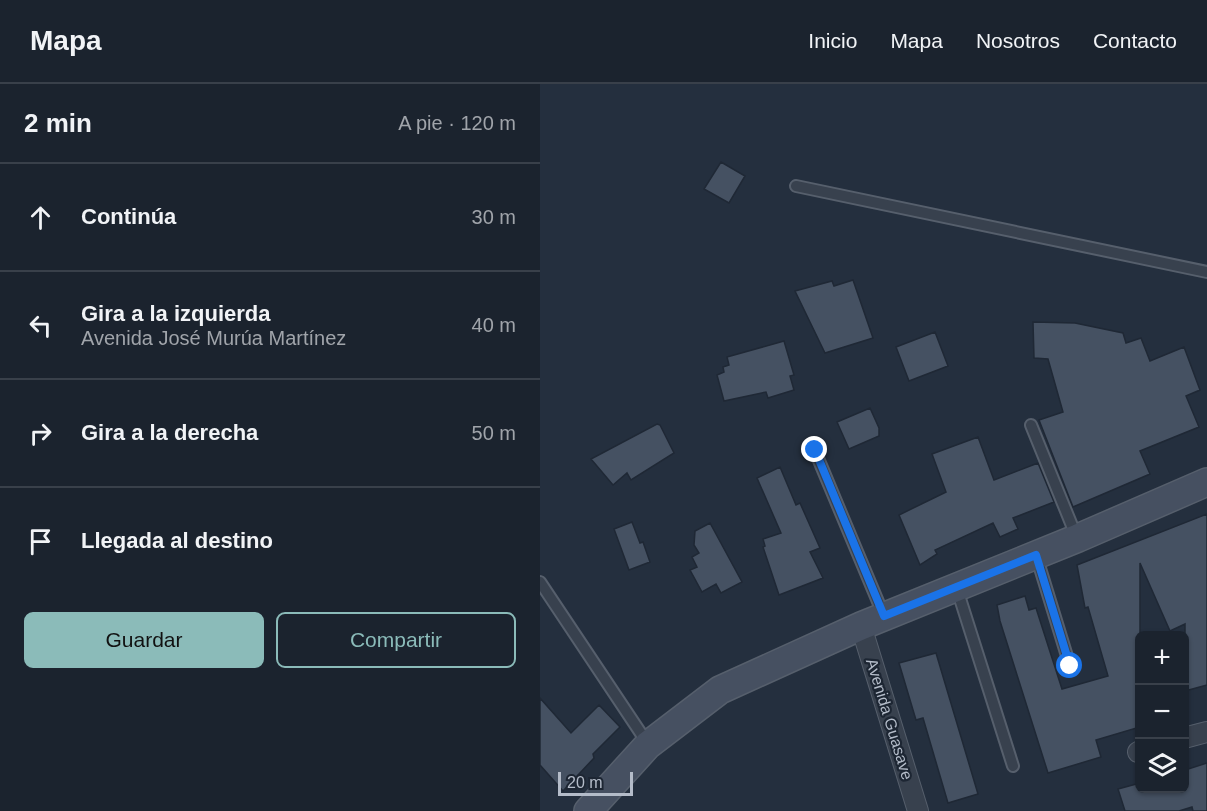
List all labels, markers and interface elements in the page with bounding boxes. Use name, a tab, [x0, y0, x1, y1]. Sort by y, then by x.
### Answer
text: Mapa	[30, 25, 102, 56]
text: Inicio	[808, 29, 857, 52]
text: Mapa	[890, 29, 943, 52]
text: Nosotros	[976, 29, 1060, 52]
text: Contacto	[1093, 29, 1177, 52]
text: 2 min	[24, 108, 92, 138]
text: A pie · 120 m	[398, 112, 516, 134]
icon: ahead	[24, 201, 57, 234]
text: Continúa	[81, 204, 176, 229]
text: 30 m	[472, 206, 516, 228]
text: Gira a la izquierda	[81, 301, 271, 326]
icon: left	[24, 309, 57, 342]
text: 40 m	[472, 314, 516, 336]
text: Avenida José Murúa Martínez	[81, 327, 346, 349]
icon: right	[24, 417, 57, 450]
text: Gira a la derecha	[81, 420, 258, 445]
text: 50 m	[472, 422, 516, 444]
route end	[801, 436, 827, 462]
icon: arrive	[24, 525, 57, 558]
text: Llegada al destino	[81, 528, 273, 553]
button: Guardar	[24, 612, 264, 668]
button: Compartir	[276, 612, 516, 668]
map controls	[1135, 631, 1189, 793]
button: +	[1135, 631, 1189, 685]
route start	[1056, 652, 1082, 678]
street label: Avenida Guasave	[863, 656, 916, 782]
button: −	[1135, 685, 1189, 739]
button: layers	[1135, 739, 1189, 793]
scale bar	[558, 769, 633, 796]
text: 20 m	[567, 774, 603, 791]

